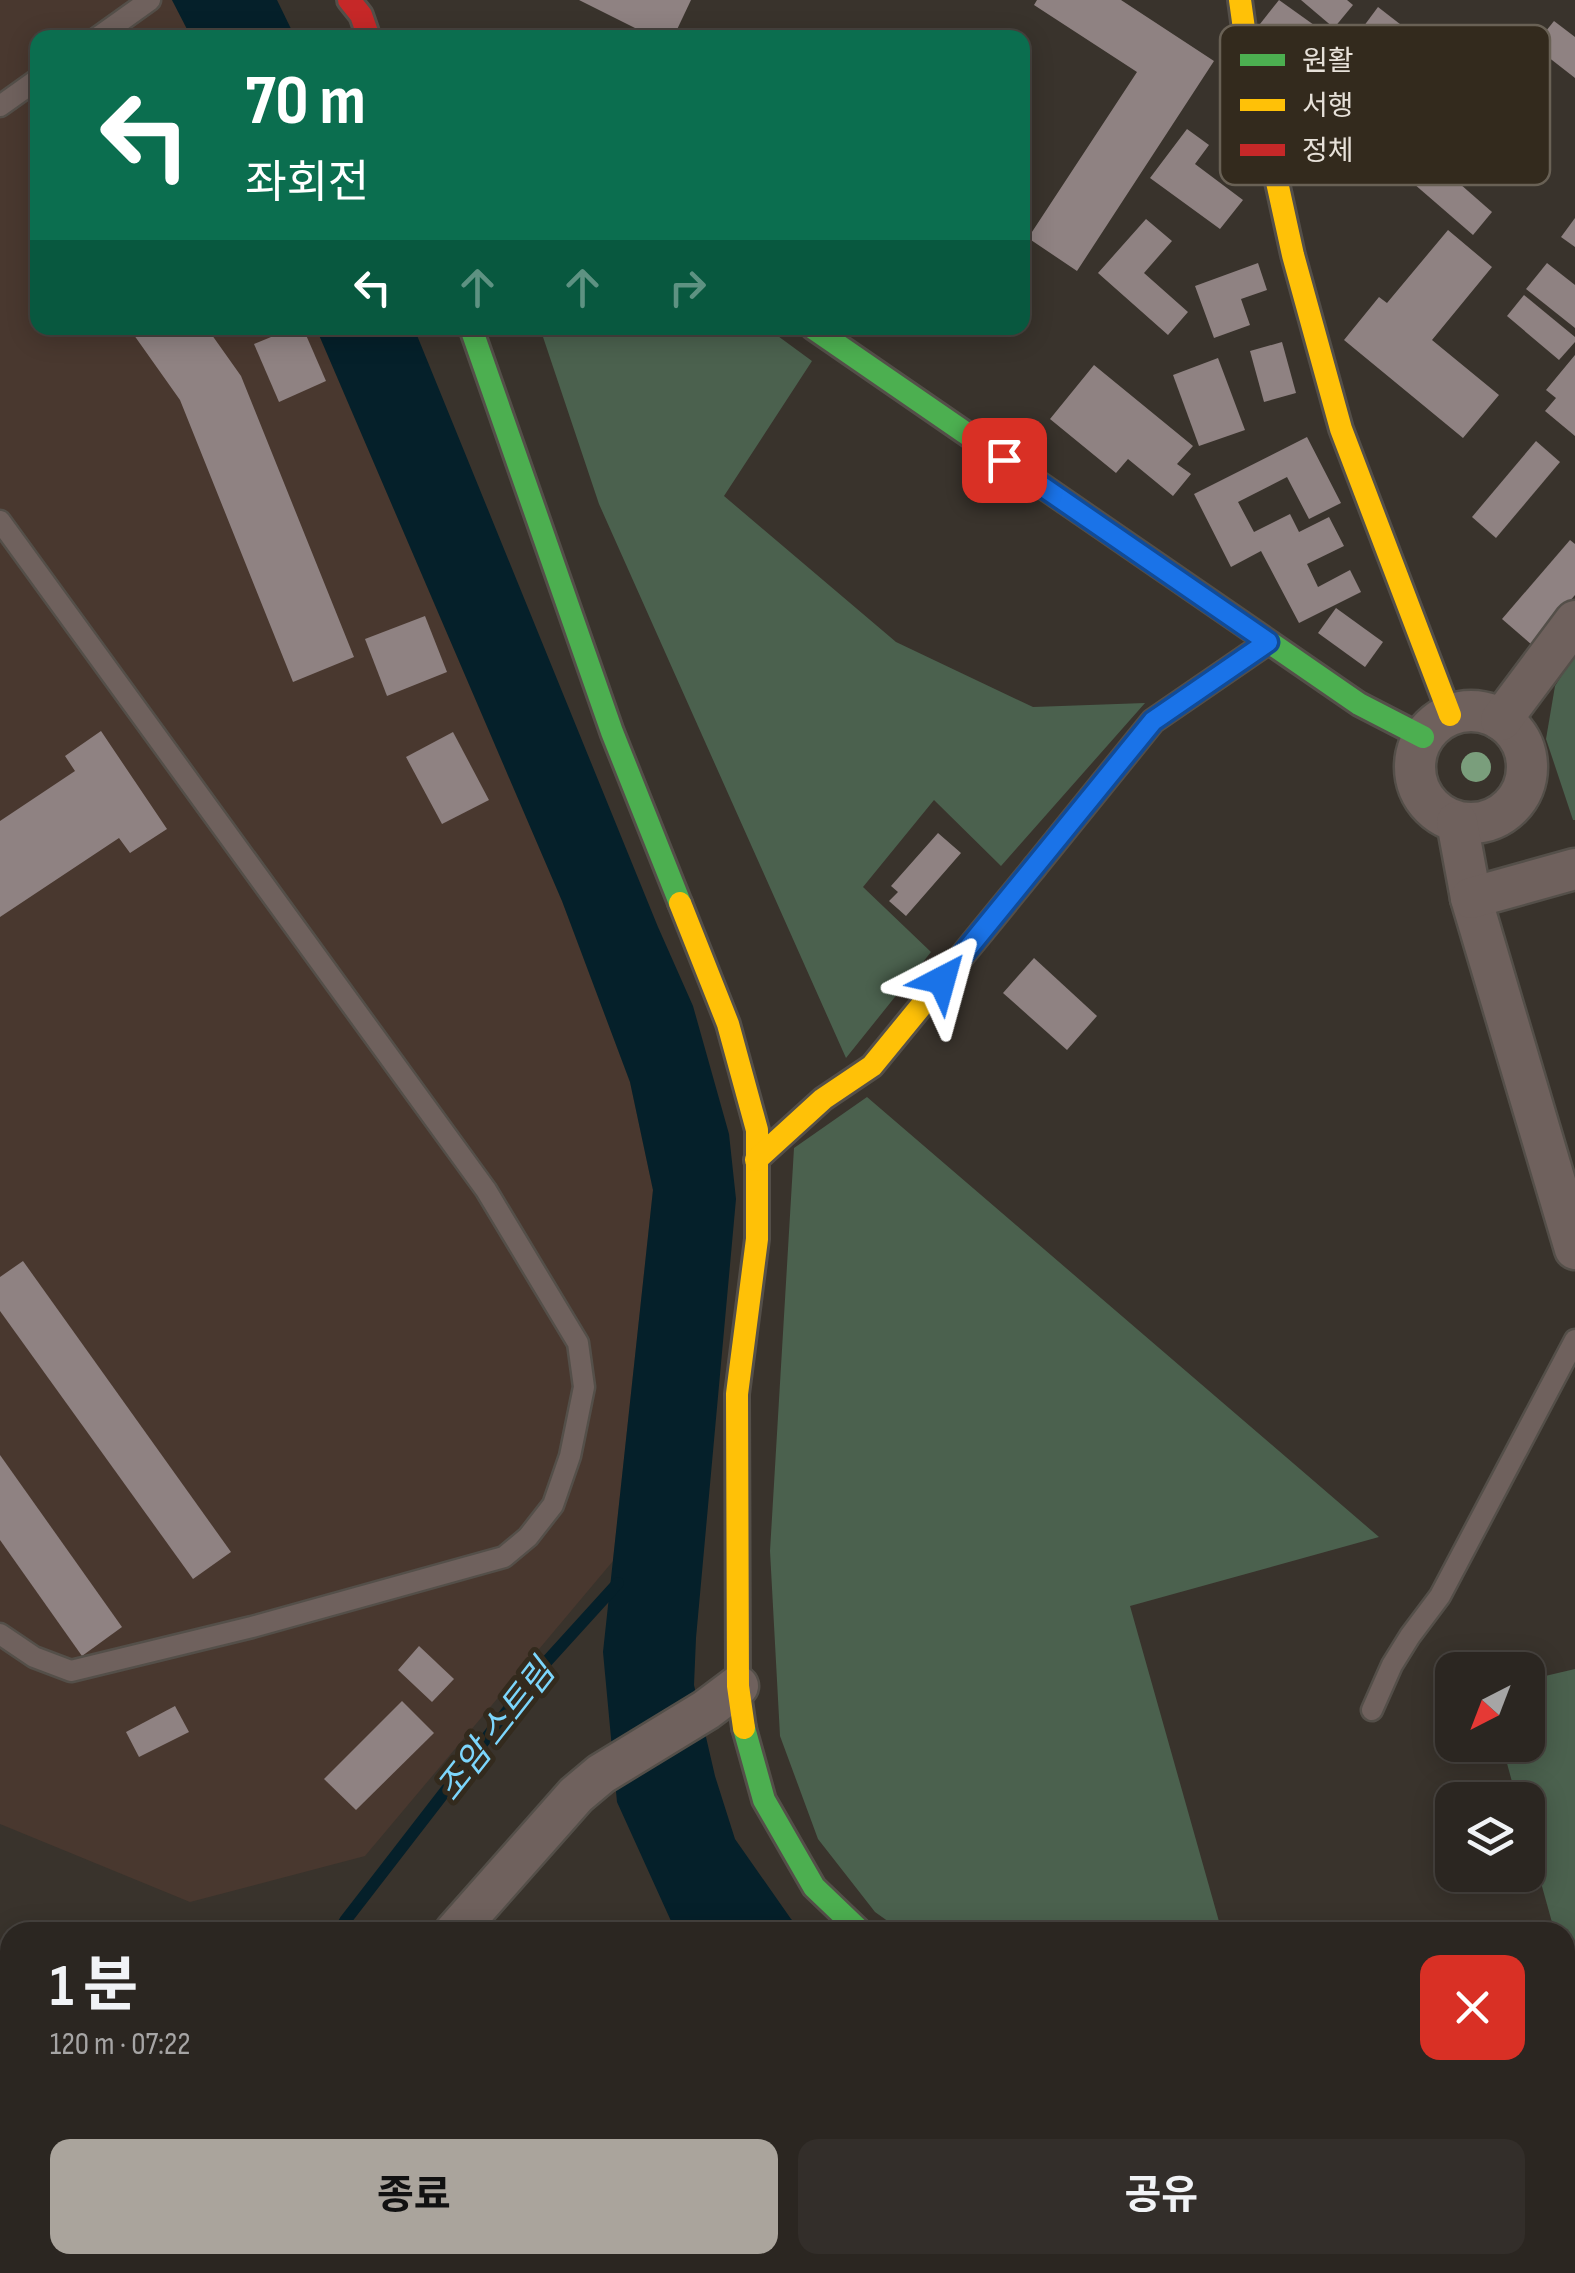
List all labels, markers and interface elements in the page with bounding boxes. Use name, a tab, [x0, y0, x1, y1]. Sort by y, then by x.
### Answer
legend	[1220, 25, 1550, 185]
text: 원활	[1302, 45, 1354, 78]
text: 70 m	[245, 60, 366, 144]
icon: left	[80, 70, 210, 200]
text: 서행	[1302, 90, 1354, 123]
text: 정체	[1302, 135, 1354, 168]
text: 좌회전	[245, 156, 369, 211]
icon: left	[345, 260, 400, 315]
icon: ahead	[450, 260, 505, 315]
icon: ahead	[555, 260, 610, 315]
icon: right	[660, 260, 715, 315]
pin	[962, 418, 1047, 503]
icon: arrive	[977, 433, 1032, 488]
position arrow	[890, 928, 994, 1032]
water label: 조암 스트림	[428, 1650, 566, 1810]
north arrow	[1435, 1652, 1545, 1762]
map controls	[1435, 1652, 1545, 1892]
button: layers	[1435, 1782, 1545, 1892]
text: 1 분	[50, 1951, 138, 2023]
button: close	[1420, 1955, 1525, 2060]
text: 120 m · 07:22	[50, 2025, 190, 2064]
button: 종료	[50, 2139, 778, 2254]
button: 공유	[798, 2139, 1525, 2254]

